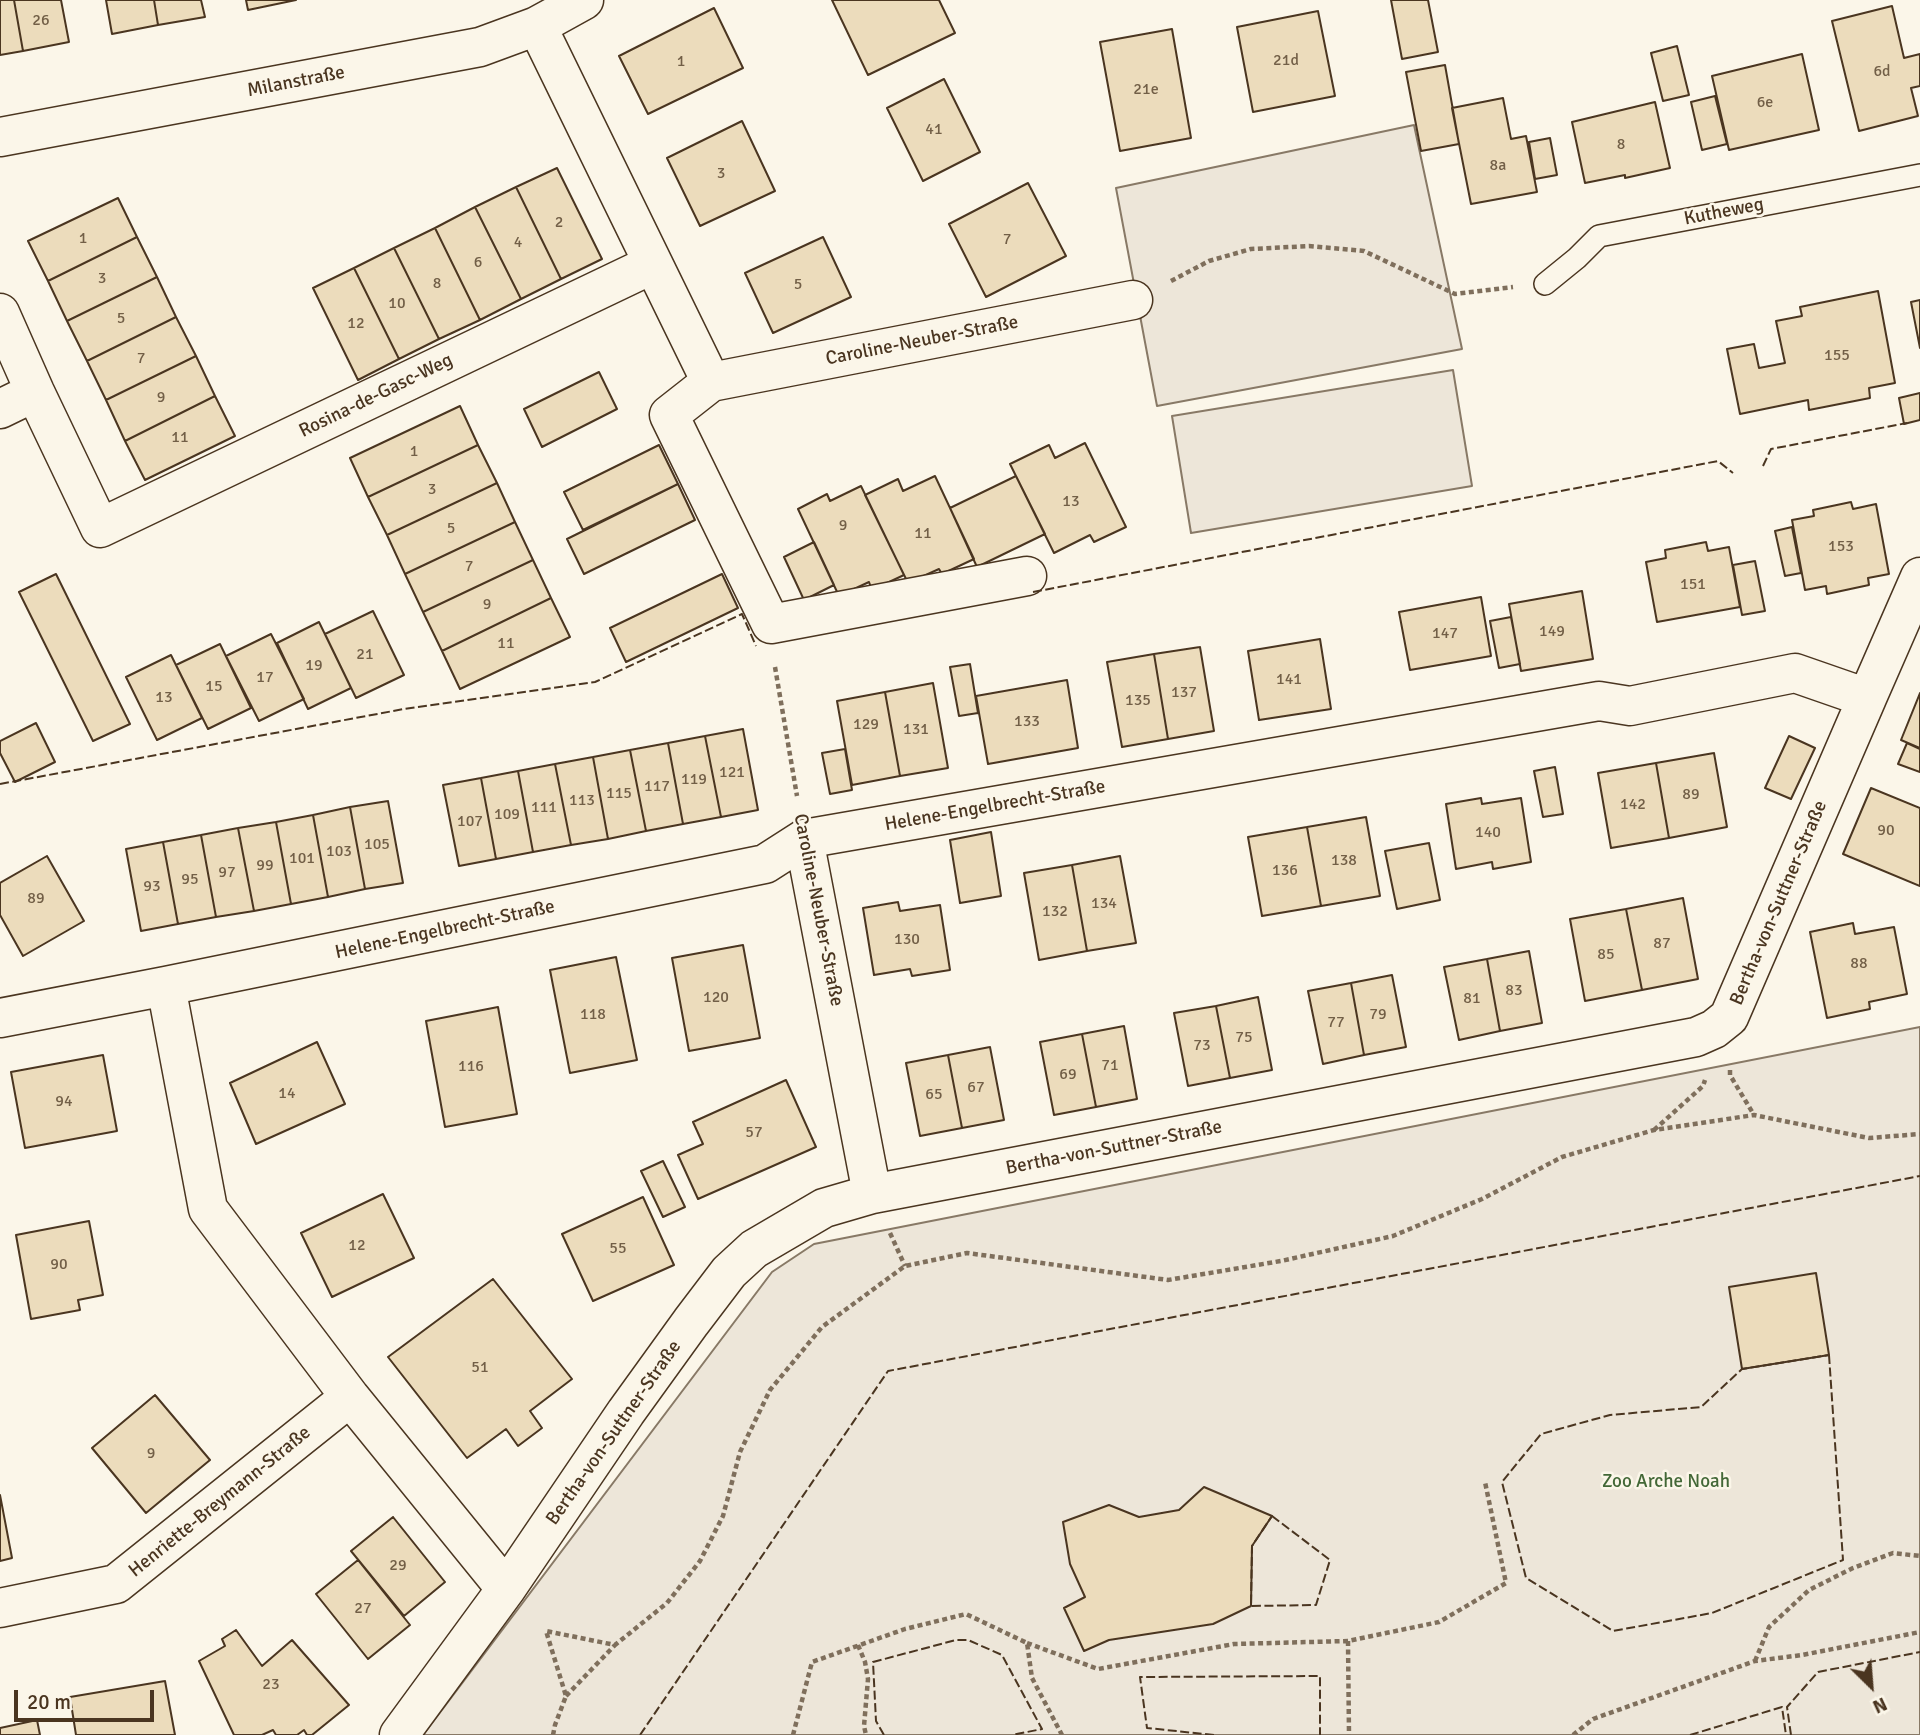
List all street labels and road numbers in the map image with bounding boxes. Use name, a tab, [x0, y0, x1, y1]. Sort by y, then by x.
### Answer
street label: Milanstraße	[245, 61, 347, 103]
street label: Kutheweg	[1682, 193, 1766, 231]
street label: Caroline-Neuber-Straße	[824, 311, 1020, 371]
street label: Rosina-de-Gasc-Weg	[295, 349, 457, 443]
street label: Helene-Engelbrecht-Straße	[883, 775, 1107, 837]
street label: Bertha-von-Suttner-Straße	[1726, 797, 1832, 1009]
street label: Caroline-Neuber-Straße	[788, 812, 848, 1008]
street label: Helene-Engelbrecht-Straße	[333, 896, 557, 964]
street label: Bertha-von-Suttner-Straße	[1004, 1116, 1224, 1180]
street label: Bertha-von-Suttner-Straße	[542, 1336, 686, 1530]
street label: Henriette-Breymann-Straße	[125, 1422, 315, 1582]

